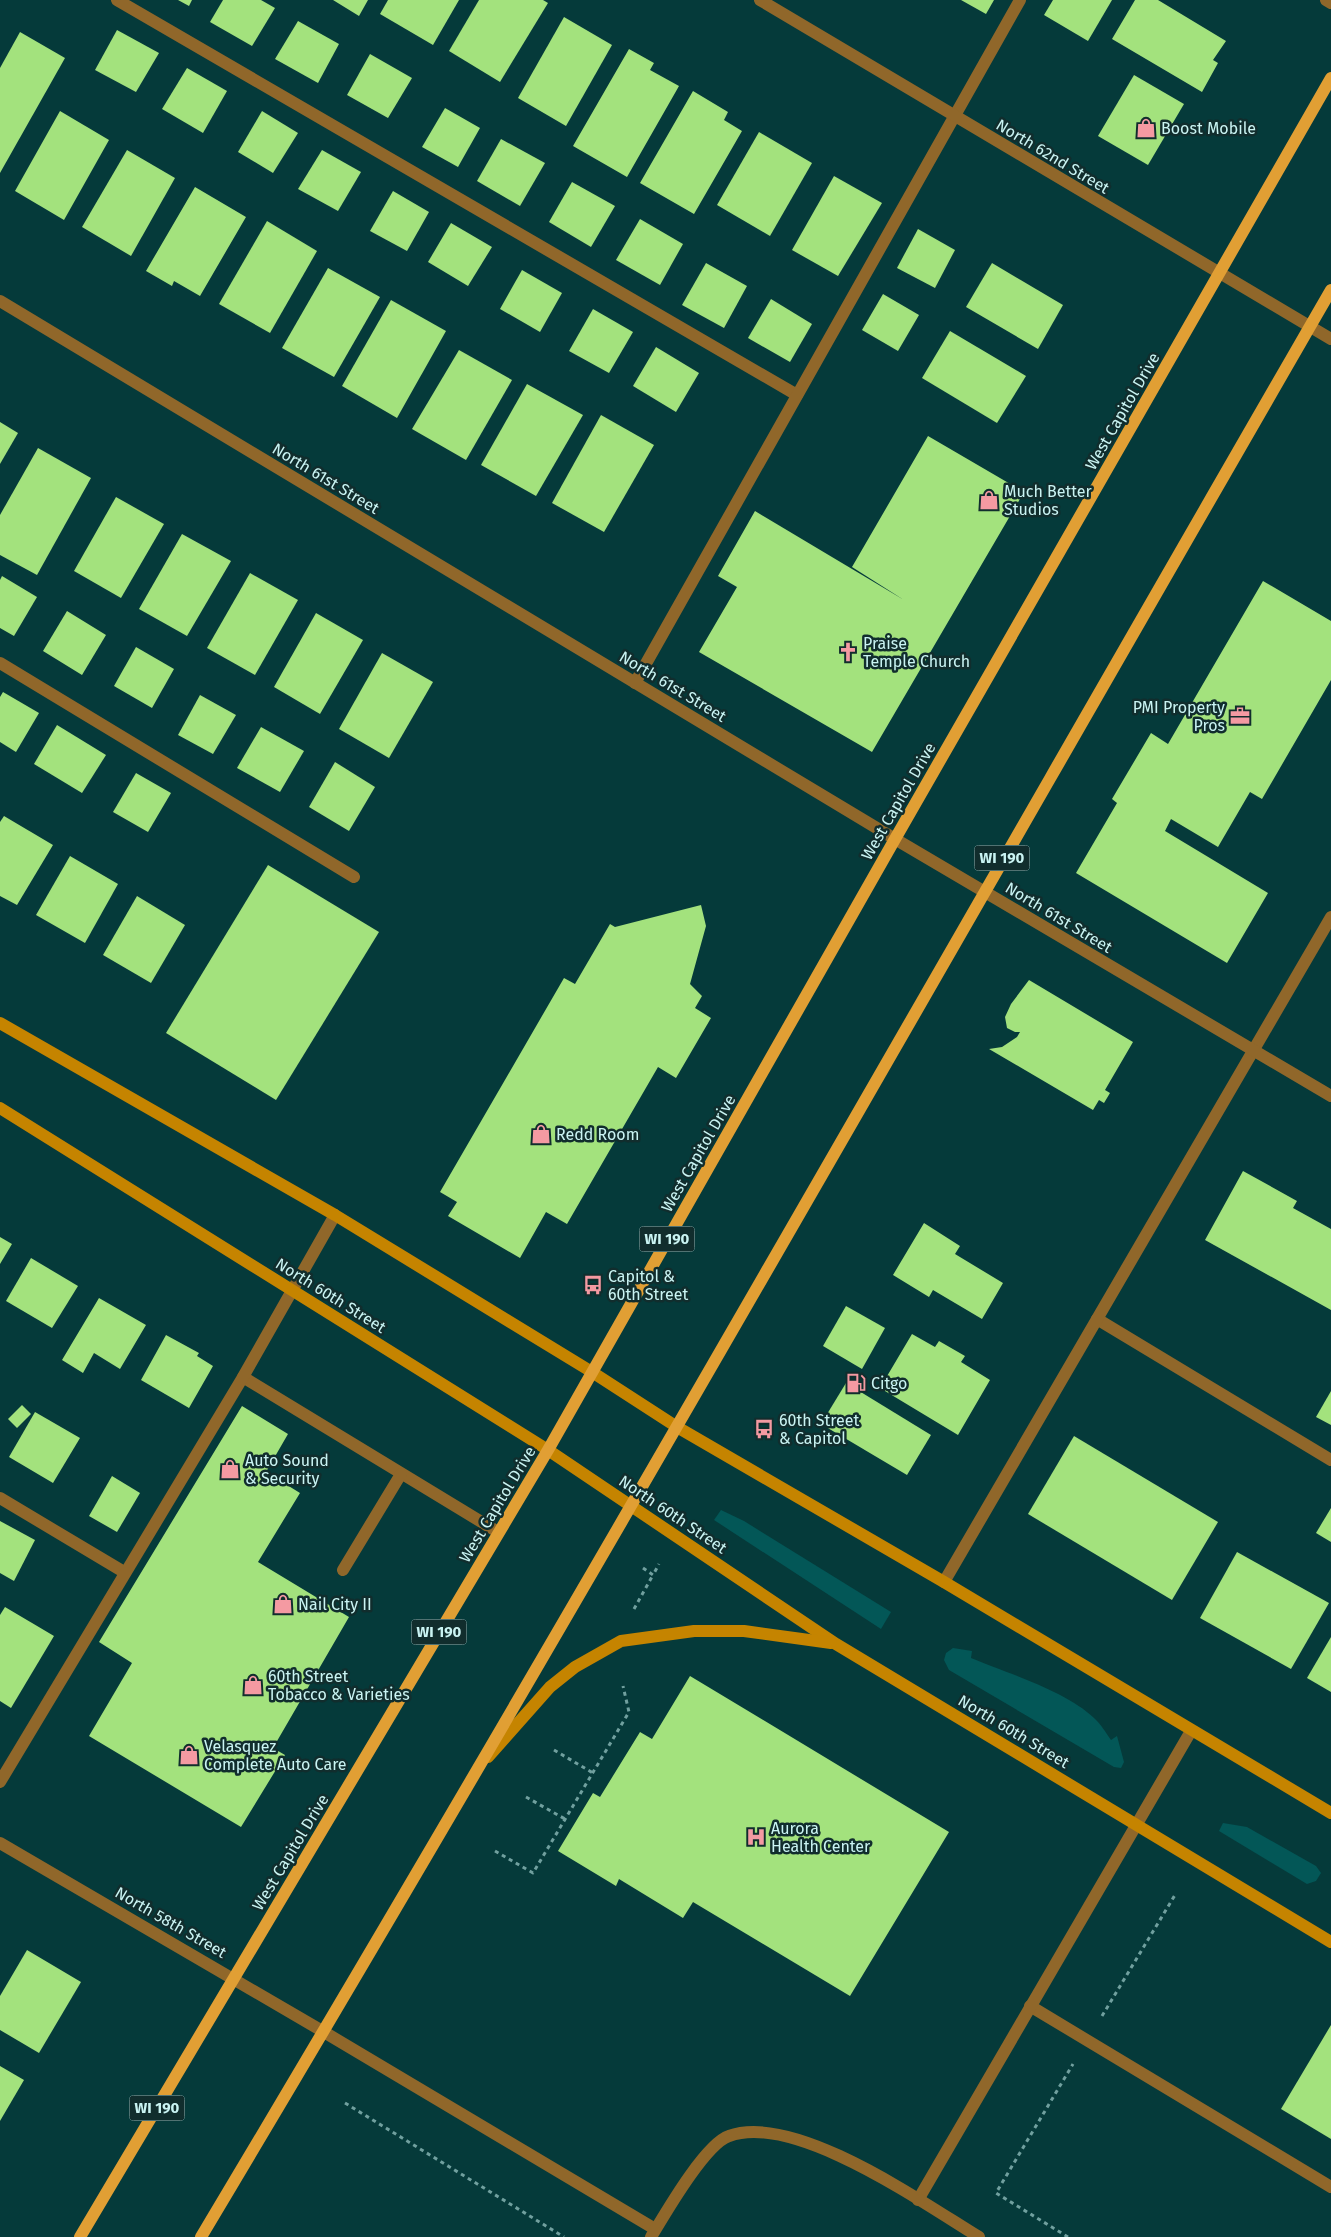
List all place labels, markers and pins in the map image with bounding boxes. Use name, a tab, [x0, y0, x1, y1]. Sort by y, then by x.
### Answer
shop icon: Boost Mobile	[1135, 117, 1157, 139]
place label: Boost Mobile	[1161, 119, 1256, 138]
place label: Much Better Studios	[1004, 482, 1093, 519]
shop icon: Much Better Studios	[978, 489, 1000, 511]
place label: Praise Temple Church	[863, 634, 970, 671]
church icon: Praise Temple Church	[837, 641, 859, 663]
place label: PMI Property Pros	[1133, 698, 1225, 735]
office icon: PMI Property Pros	[1229, 705, 1251, 727]
shop icon: Redd Room	[530, 1123, 552, 1145]
place label: Redd Room	[556, 1125, 639, 1144]
place label: Capitol & 60th Street	[608, 1267, 688, 1304]
bus stop icon: Capitol & 60th Street	[582, 1274, 604, 1296]
fuel station icon: Citgo	[845, 1372, 867, 1394]
place label: Citgo	[871, 1374, 907, 1393]
place label: 60th Street & Capitol	[779, 1411, 859, 1448]
bus stop icon: 60th Street & Capitol	[753, 1418, 775, 1440]
place label: Auto Sound & Security	[245, 1451, 329, 1488]
shop icon: Auto Sound & Security	[219, 1458, 241, 1480]
shop icon: Nail City II	[272, 1593, 294, 1615]
place label: Nail City II	[298, 1595, 372, 1614]
place label: 60th Street Tobacco & Varieties	[268, 1667, 410, 1704]
shop icon: 60th Street Tobacco & Varieties	[242, 1674, 264, 1696]
place label: Velasquez Complete Auto Care	[204, 1737, 347, 1774]
shop icon: Velasquez Complete Auto Care	[178, 1744, 200, 1766]
place label: Aurora Health Center	[771, 1819, 871, 1856]
hospital icon: Aurora Health Center	[745, 1826, 767, 1848]

